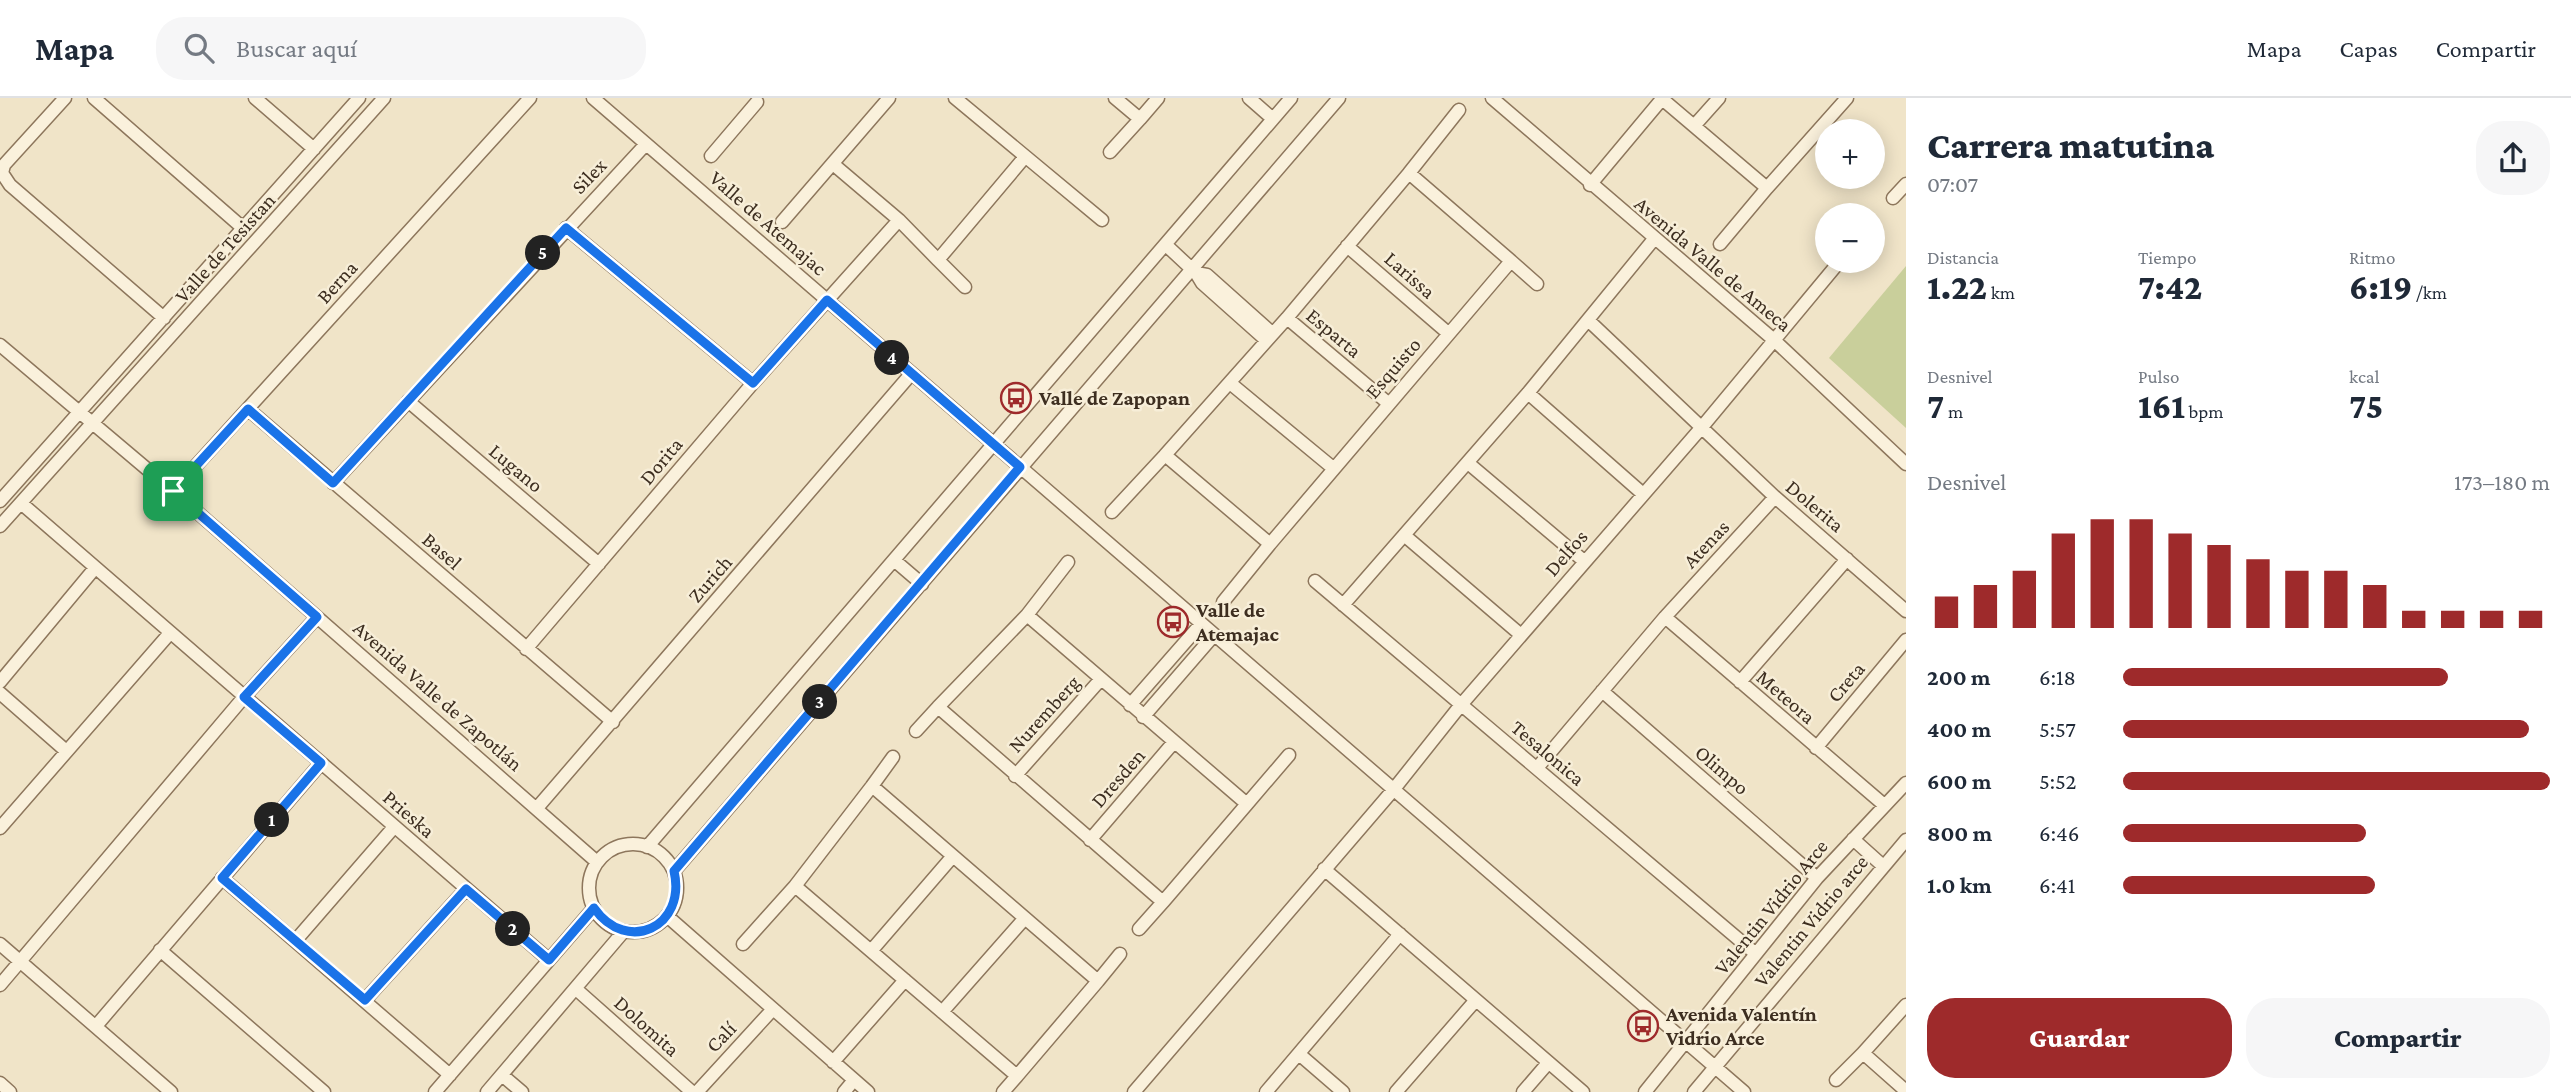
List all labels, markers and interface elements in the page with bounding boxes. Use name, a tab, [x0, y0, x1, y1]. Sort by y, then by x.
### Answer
search box	[156, 17, 646, 80]
icon: search	[180, 29, 218, 67]
text: Mapa	[35, 30, 114, 67]
text: Buscar aquí	[236, 34, 357, 63]
text: Mapa	[2247, 35, 2302, 62]
text: Capas	[2340, 35, 2398, 62]
text: Compartir	[2436, 35, 2536, 62]
map controls	[1815, 119, 1885, 273]
button: +	[1815, 119, 1885, 189]
button: share	[2476, 121, 2550, 195]
text: Carrera matutina	[1927, 124, 2214, 166]
street label: Silex	[567, 153, 612, 199]
street label: Valle de Atemajac	[705, 166, 832, 280]
text: 07:07	[1927, 171, 1978, 197]
street label: Valle de Tesistan	[170, 188, 280, 308]
street label: Avenida Valle de Ameca	[1630, 191, 1797, 337]
button: −	[1815, 203, 1885, 273]
pin: 5	[526, 236, 560, 270]
text: 5	[538, 242, 547, 263]
street label: Larissa	[1380, 246, 1440, 304]
text: Distancia	[1927, 247, 1999, 268]
text: Tiempo	[2138, 247, 2196, 268]
text: Ritmo	[2349, 247, 2395, 268]
street label: Berna	[312, 255, 363, 308]
text: 1.22	[1927, 268, 1987, 307]
text: 7:42	[2138, 268, 2202, 307]
text: 6:19	[2349, 268, 2412, 307]
text: km	[1987, 282, 2015, 303]
text: /km	[2412, 282, 2447, 303]
street label: Esparta	[1302, 303, 1367, 363]
street label: Esquisto	[1360, 333, 1426, 403]
pin: 4	[874, 341, 910, 376]
text: 4	[886, 347, 897, 368]
text: Desnivel	[1927, 366, 1993, 387]
text: Pulso	[2138, 366, 2180, 387]
text: kcal	[2349, 366, 2380, 387]
bus stop icon: Valle de Zapopan	[999, 381, 1033, 415]
place label: Valle de Zapopan	[1038, 386, 1190, 410]
text: 7	[1927, 387, 1944, 426]
text: 161	[2138, 387, 2185, 426]
text: 75	[2349, 387, 2383, 426]
text: m	[1944, 401, 1963, 422]
text: bpm	[2185, 401, 2224, 422]
street label: Dorita	[634, 432, 688, 489]
street label: Lugano	[484, 439, 548, 497]
pin	[143, 461, 203, 521]
text: Desnivel	[1927, 469, 2006, 495]
text: 173–180 m	[2454, 469, 2550, 495]
icon: arrive	[154, 472, 192, 510]
street label: Dolerita	[1781, 475, 1849, 537]
street label: Atenas	[1678, 515, 1734, 573]
street label: Delfos	[1539, 525, 1593, 581]
street label: Basel	[417, 527, 467, 575]
street label: Zurich	[683, 550, 737, 608]
place label: Valle de Atemajac	[1195, 598, 1279, 646]
bus stop icon: Valle de Atemajac	[1156, 605, 1190, 639]
street label: Avenida Valle de Zapotlán	[348, 616, 528, 776]
street label: Creta	[1822, 657, 1870, 707]
text: 200 m	[1927, 664, 1991, 690]
text: 6:18	[2039, 664, 2076, 690]
street label: Meteora	[1752, 665, 1820, 729]
street label: Nuremberg	[1003, 671, 1085, 757]
pin: 3	[802, 684, 838, 720]
text: 3	[815, 691, 824, 712]
street label: Tesalonica	[1506, 715, 1590, 791]
text: 400 m	[1927, 716, 1991, 742]
text: 5:57	[2039, 716, 2076, 742]
street label: Olimpo	[1690, 740, 1754, 800]
street label: Dresden	[1086, 744, 1150, 812]
text: 600 m	[1927, 768, 1991, 794]
text: 5:52	[2039, 768, 2076, 794]
street label: Prieska	[378, 785, 440, 843]
pin: 1	[254, 802, 290, 838]
text: 1	[268, 809, 275, 830]
text: 800 m	[1927, 820, 1992, 846]
text: 6:46	[2039, 820, 2079, 846]
street label: Valentin Vidrio Arce	[1709, 835, 1833, 979]
street label: Valentin Vidrio arce	[1749, 850, 1873, 992]
text: 1.0 km	[1927, 872, 1992, 898]
text: 6:41	[2039, 872, 2075, 898]
pin: 2	[496, 912, 530, 946]
text: 2	[508, 918, 517, 939]
street label: Dolomita	[610, 991, 685, 1062]
button: Guardar	[1927, 998, 2232, 1078]
button: Compartir	[2246, 998, 2550, 1078]
place label: Avenida Valentín Vidrio Arce	[1665, 1002, 1817, 1050]
bus stop icon: Avenida Valentín Vidrio Arce	[1626, 1009, 1660, 1043]
street label: Calí	[701, 1016, 742, 1057]

